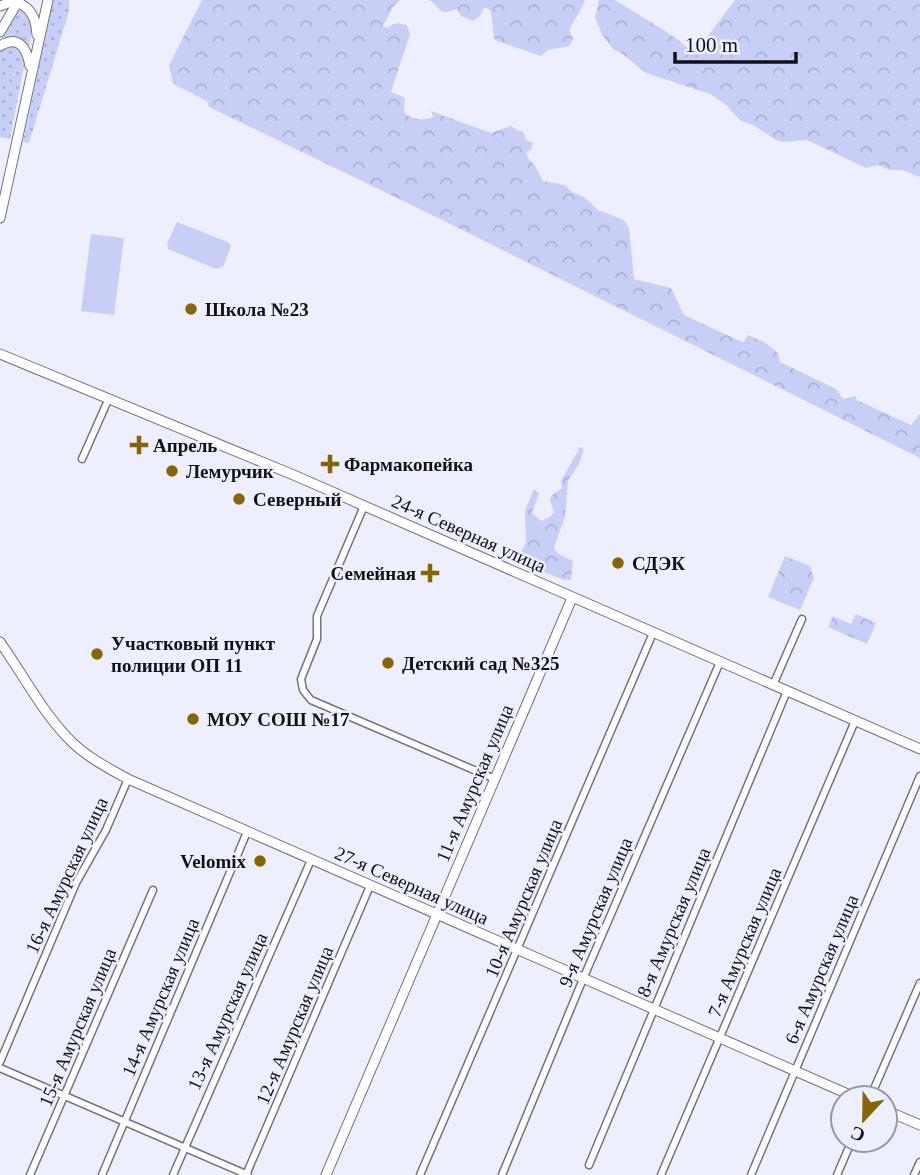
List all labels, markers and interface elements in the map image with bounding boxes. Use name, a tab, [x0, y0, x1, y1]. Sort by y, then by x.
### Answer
scale bar	[675, 21, 796, 65]
text: 100 m	[685, 33, 738, 57]
place label: Школа №23	[205, 299, 309, 320]
marker: Школа №23	[183, 301, 199, 317]
place label: Апрель	[153, 435, 217, 456]
marker: Апрель	[131, 437, 147, 453]
place label: Фармакопейка	[344, 454, 474, 475]
marker: Фармакопейка	[322, 456, 338, 472]
place label: Лемурчик	[186, 461, 274, 482]
marker: Лемурчик	[164, 463, 180, 479]
place label: Северный	[253, 489, 341, 510]
street label: 24-я Северная улица	[389, 490, 549, 577]
marker: Северный	[231, 491, 247, 507]
place label: СДЭК	[632, 553, 685, 574]
marker: СДЭК	[610, 555, 626, 571]
place label: Семейная	[331, 563, 416, 584]
marker: Семейная	[422, 565, 438, 581]
place label: Участковый пункт полиции ОП 11	[111, 633, 276, 676]
marker: Участковый пункт полиции ОП 11	[89, 646, 105, 662]
place label: Детский сад №325	[402, 653, 559, 674]
marker: Детский сад №325	[380, 655, 396, 671]
street label: 11-я Амурская улица	[432, 701, 517, 865]
place label: МОУ СОШ №17	[207, 709, 350, 730]
marker: МОУ СОШ №17	[185, 711, 201, 727]
street label: 16-я Амурская улица	[21, 793, 112, 957]
street label: 10-я Амурская улица	[481, 815, 567, 980]
street label: 9-я Амурская улица	[554, 834, 637, 990]
street label: 27-я Северная улица	[332, 842, 492, 929]
street label: 8-я Амурская улица	[632, 844, 715, 1000]
place label: Velomix	[180, 851, 246, 872]
marker: Velomix	[252, 853, 268, 869]
street label: 7-я Амурская улица	[703, 864, 786, 1020]
street label: 6-я Амурская улица	[780, 891, 863, 1047]
street label: 14-я Амурская улица	[118, 914, 204, 1079]
street label: 13-я Амурская улица	[183, 929, 272, 1093]
street label: 12-я Амурская улица	[252, 942, 338, 1107]
street label: 15-я Амурская улица	[35, 944, 121, 1109]
north arrow	[829, 1084, 899, 1154]
text: С	[848, 1122, 868, 1147]

